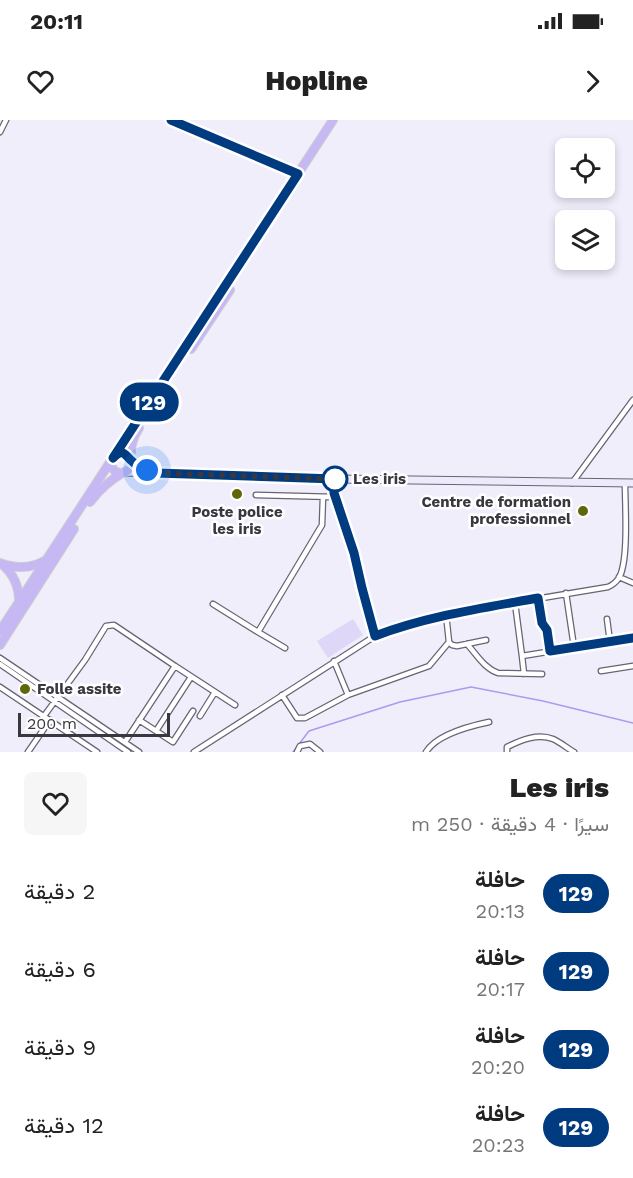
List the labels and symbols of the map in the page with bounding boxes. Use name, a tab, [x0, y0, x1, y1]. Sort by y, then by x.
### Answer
line badge: 129	[114, 382, 184, 422]
your location	[132, 455, 162, 485]
marker: Les iris	[322, 466, 348, 492]
place label: Les iris	[353, 470, 406, 488]
marker: Poste police les iris	[230, 487, 244, 501]
place label: Centre de formation professionnel	[421, 493, 571, 528]
place label: Poste police les iris	[191, 503, 283, 538]
marker: Centre de formation professionnel	[576, 504, 590, 518]
place label: Folle assite	[37, 680, 122, 698]
marker: Folle assite	[18, 682, 32, 696]
scale bar	[18, 710, 170, 738]

